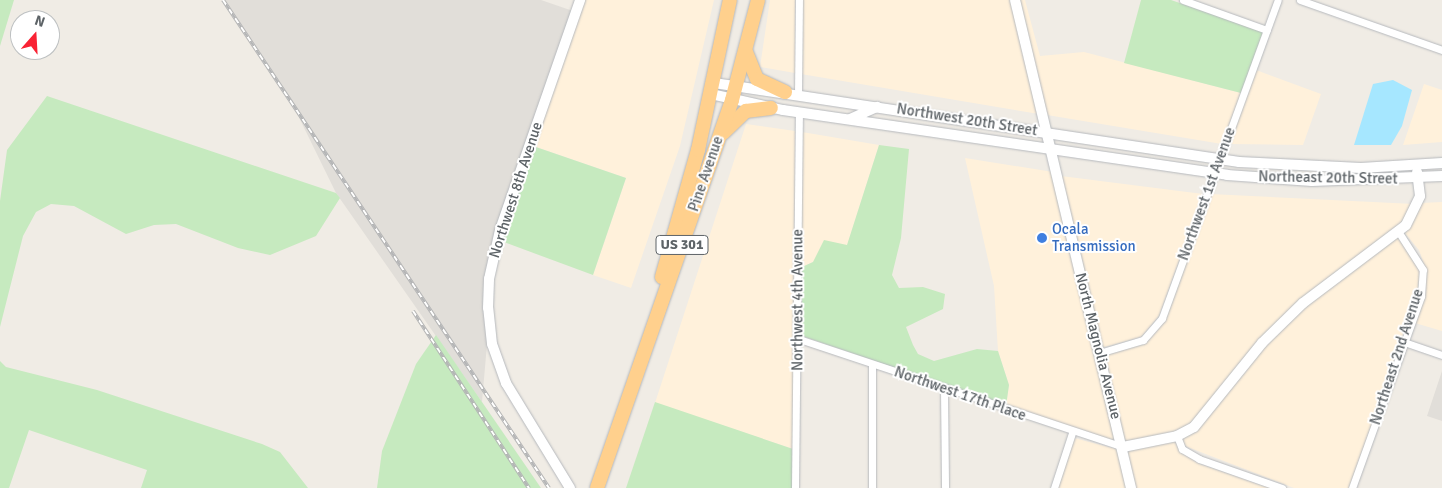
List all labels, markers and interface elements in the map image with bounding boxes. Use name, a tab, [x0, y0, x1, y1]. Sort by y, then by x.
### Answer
north arrow	[10, 10, 60, 60]
text: N	[32, 12, 47, 31]
street label: Northwest 20th Street	[895, 100, 1039, 140]
street label: Northwest 8th Avenue	[485, 120, 547, 260]
street label: Northwest 1st Avenue	[1175, 125, 1239, 263]
street label: Pine Avenue	[685, 134, 727, 214]
street label: Northeast 20th Street	[1258, 168, 1398, 188]
place label: Ocala Transmission	[1052, 220, 1136, 255]
street label: Northwest 4th Avenue	[789, 229, 807, 371]
marker: Ocala Transmission	[1036, 232, 1048, 244]
road number: US 301	[654, 234, 710, 256]
street label: North Magnolia Avenue	[1071, 271, 1125, 421]
street label: Northeast 2nd Avenue	[1367, 287, 1427, 427]
street label: Northwest 17th Place	[892, 363, 1028, 425]

